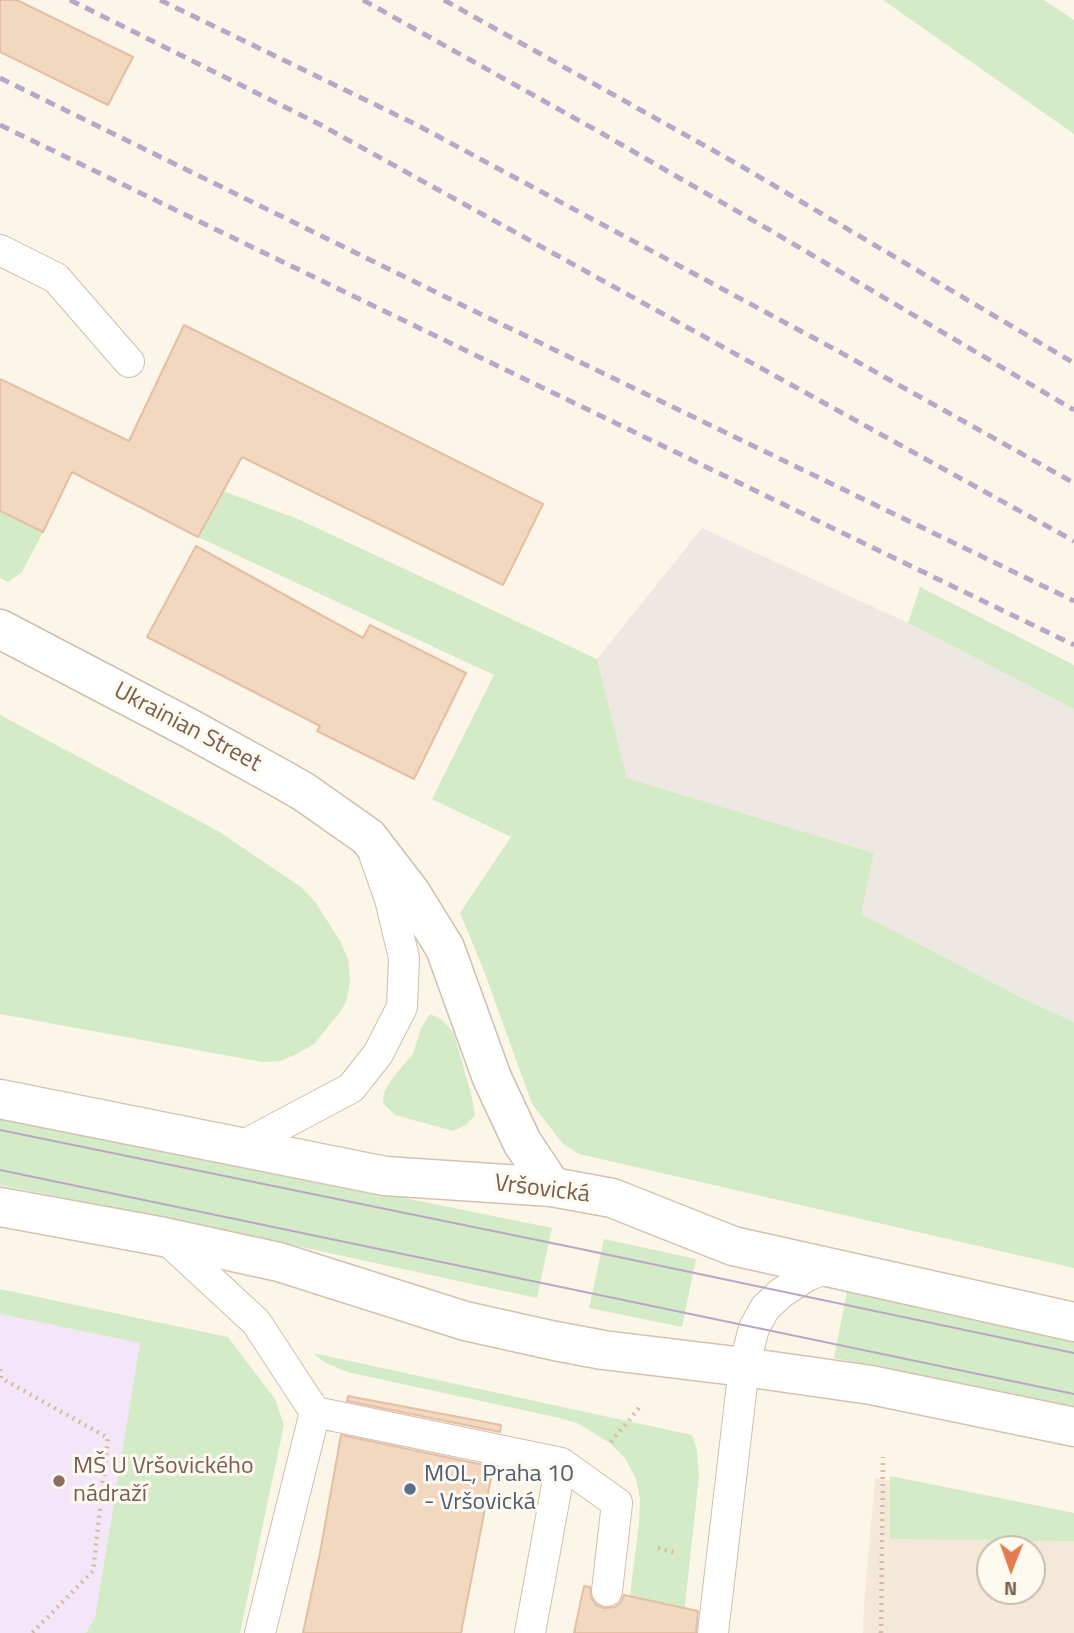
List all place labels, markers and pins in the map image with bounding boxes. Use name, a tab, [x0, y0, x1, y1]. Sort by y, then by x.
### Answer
place label: MŠ U Vršovického nádraží	[73, 1453, 254, 1509]
place label: MOL, Praha 10 - Vršovická	[424, 1461, 574, 1517]
marker: MŠ U Vršovického nádraží	[51, 1473, 67, 1489]
marker: MOL, Praha 10 - Vršovická	[402, 1481, 418, 1497]

